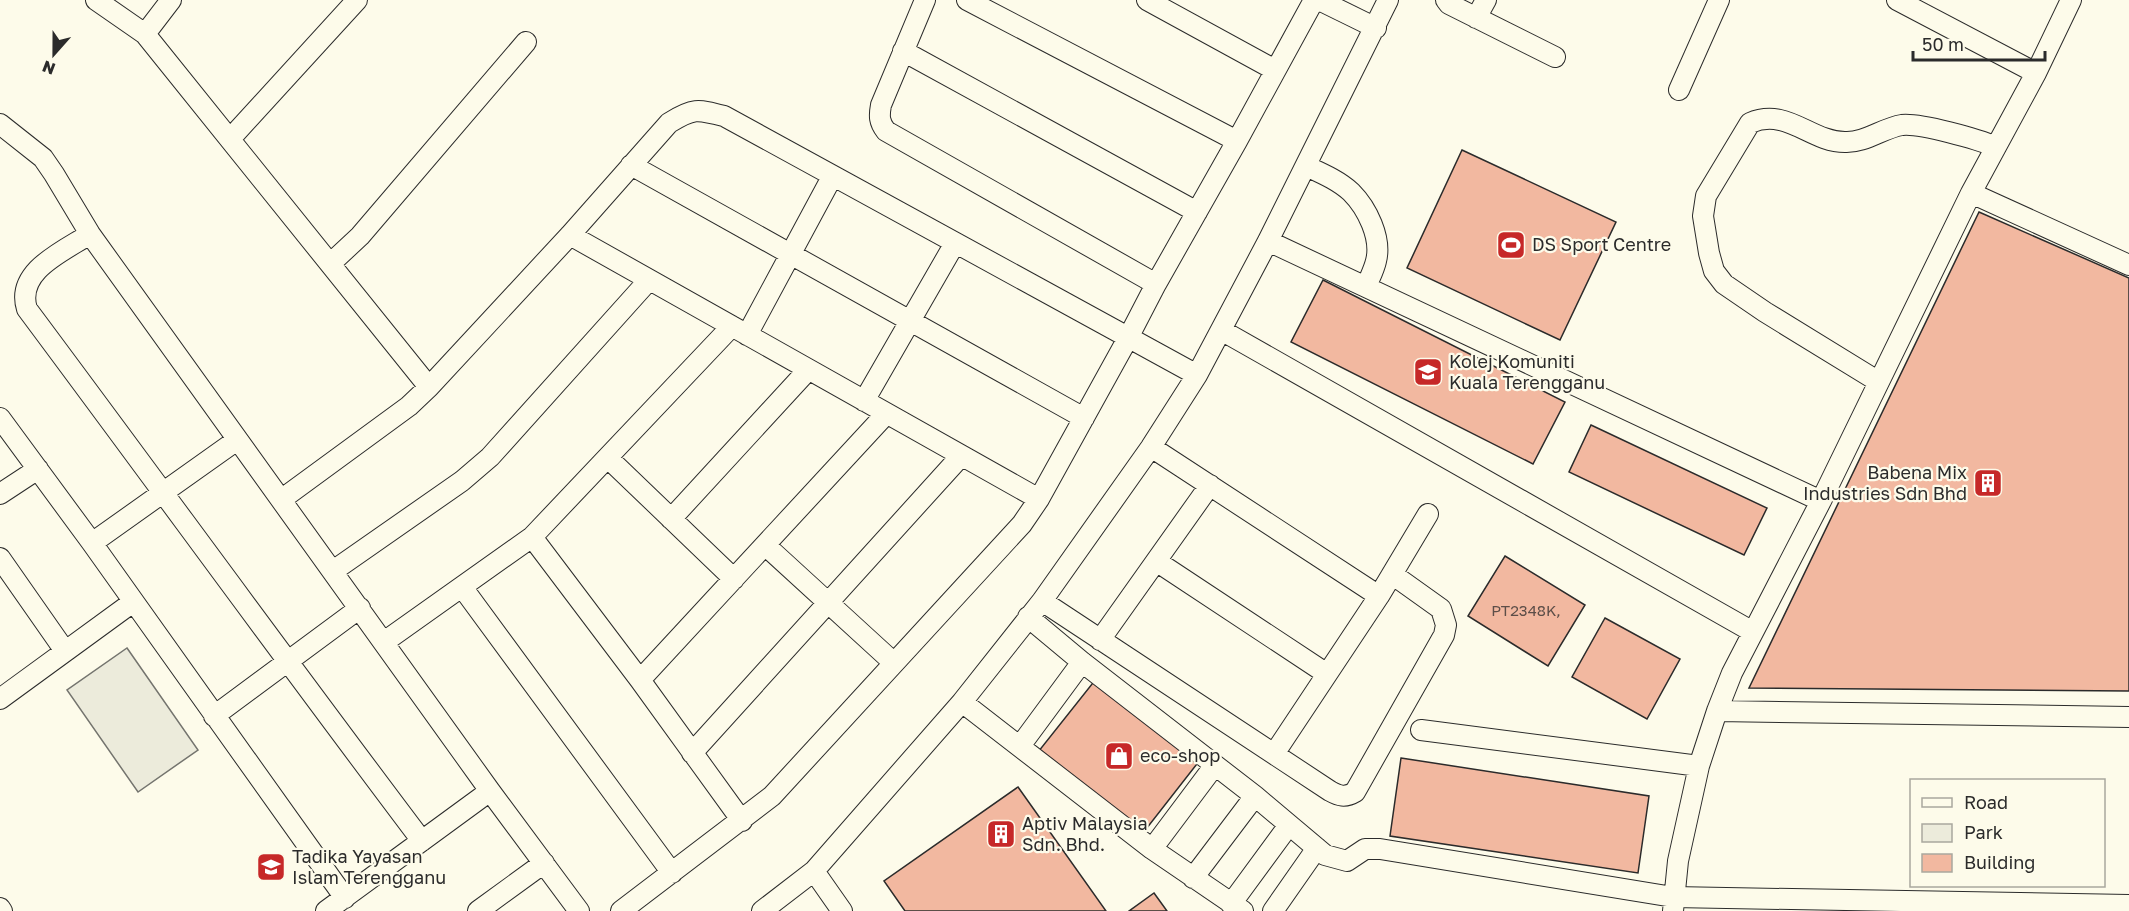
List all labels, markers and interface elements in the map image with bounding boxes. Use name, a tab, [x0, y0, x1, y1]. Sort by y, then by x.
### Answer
north arrow	[24, 24, 84, 84]
scale bar	[1913, 24, 2045, 62]
text: 50 m	[1922, 33, 1964, 55]
text: N	[39, 56, 58, 80]
sports icon: DS Sport Centre	[1495, 229, 1527, 261]
place label: DS Sport Centre	[1532, 233, 1671, 255]
place label: Kolej Komuniti Kuala Terengganu	[1449, 350, 1605, 393]
school or university icon: Kolej Komuniti Kuala Terengganu	[1412, 356, 1444, 388]
place label: Babena Mix Industries Sdn Bhd	[1803, 461, 1967, 504]
building icon: Babena Mix Industries Sdn Bhd	[1972, 467, 2004, 499]
house number: PT2348K,	[1491, 601, 1561, 619]
shop icon: eco-shop	[1103, 740, 1135, 772]
place label: eco-shop	[1140, 744, 1220, 766]
legend	[1910, 779, 2105, 887]
text: Road	[1964, 791, 2008, 813]
place label: Aptiv Malaysia Sdn. Bhd.	[1022, 812, 1148, 855]
building icon: Aptiv Malaysia Sdn. Bhd.	[985, 818, 1017, 850]
text: Park	[1964, 821, 2003, 843]
place label: Tadika Yayasan Islam Terengganu	[292, 845, 446, 888]
school or university icon: Tadika Yayasan Islam Terengganu	[255, 851, 287, 883]
text: Building	[1964, 851, 2035, 873]

